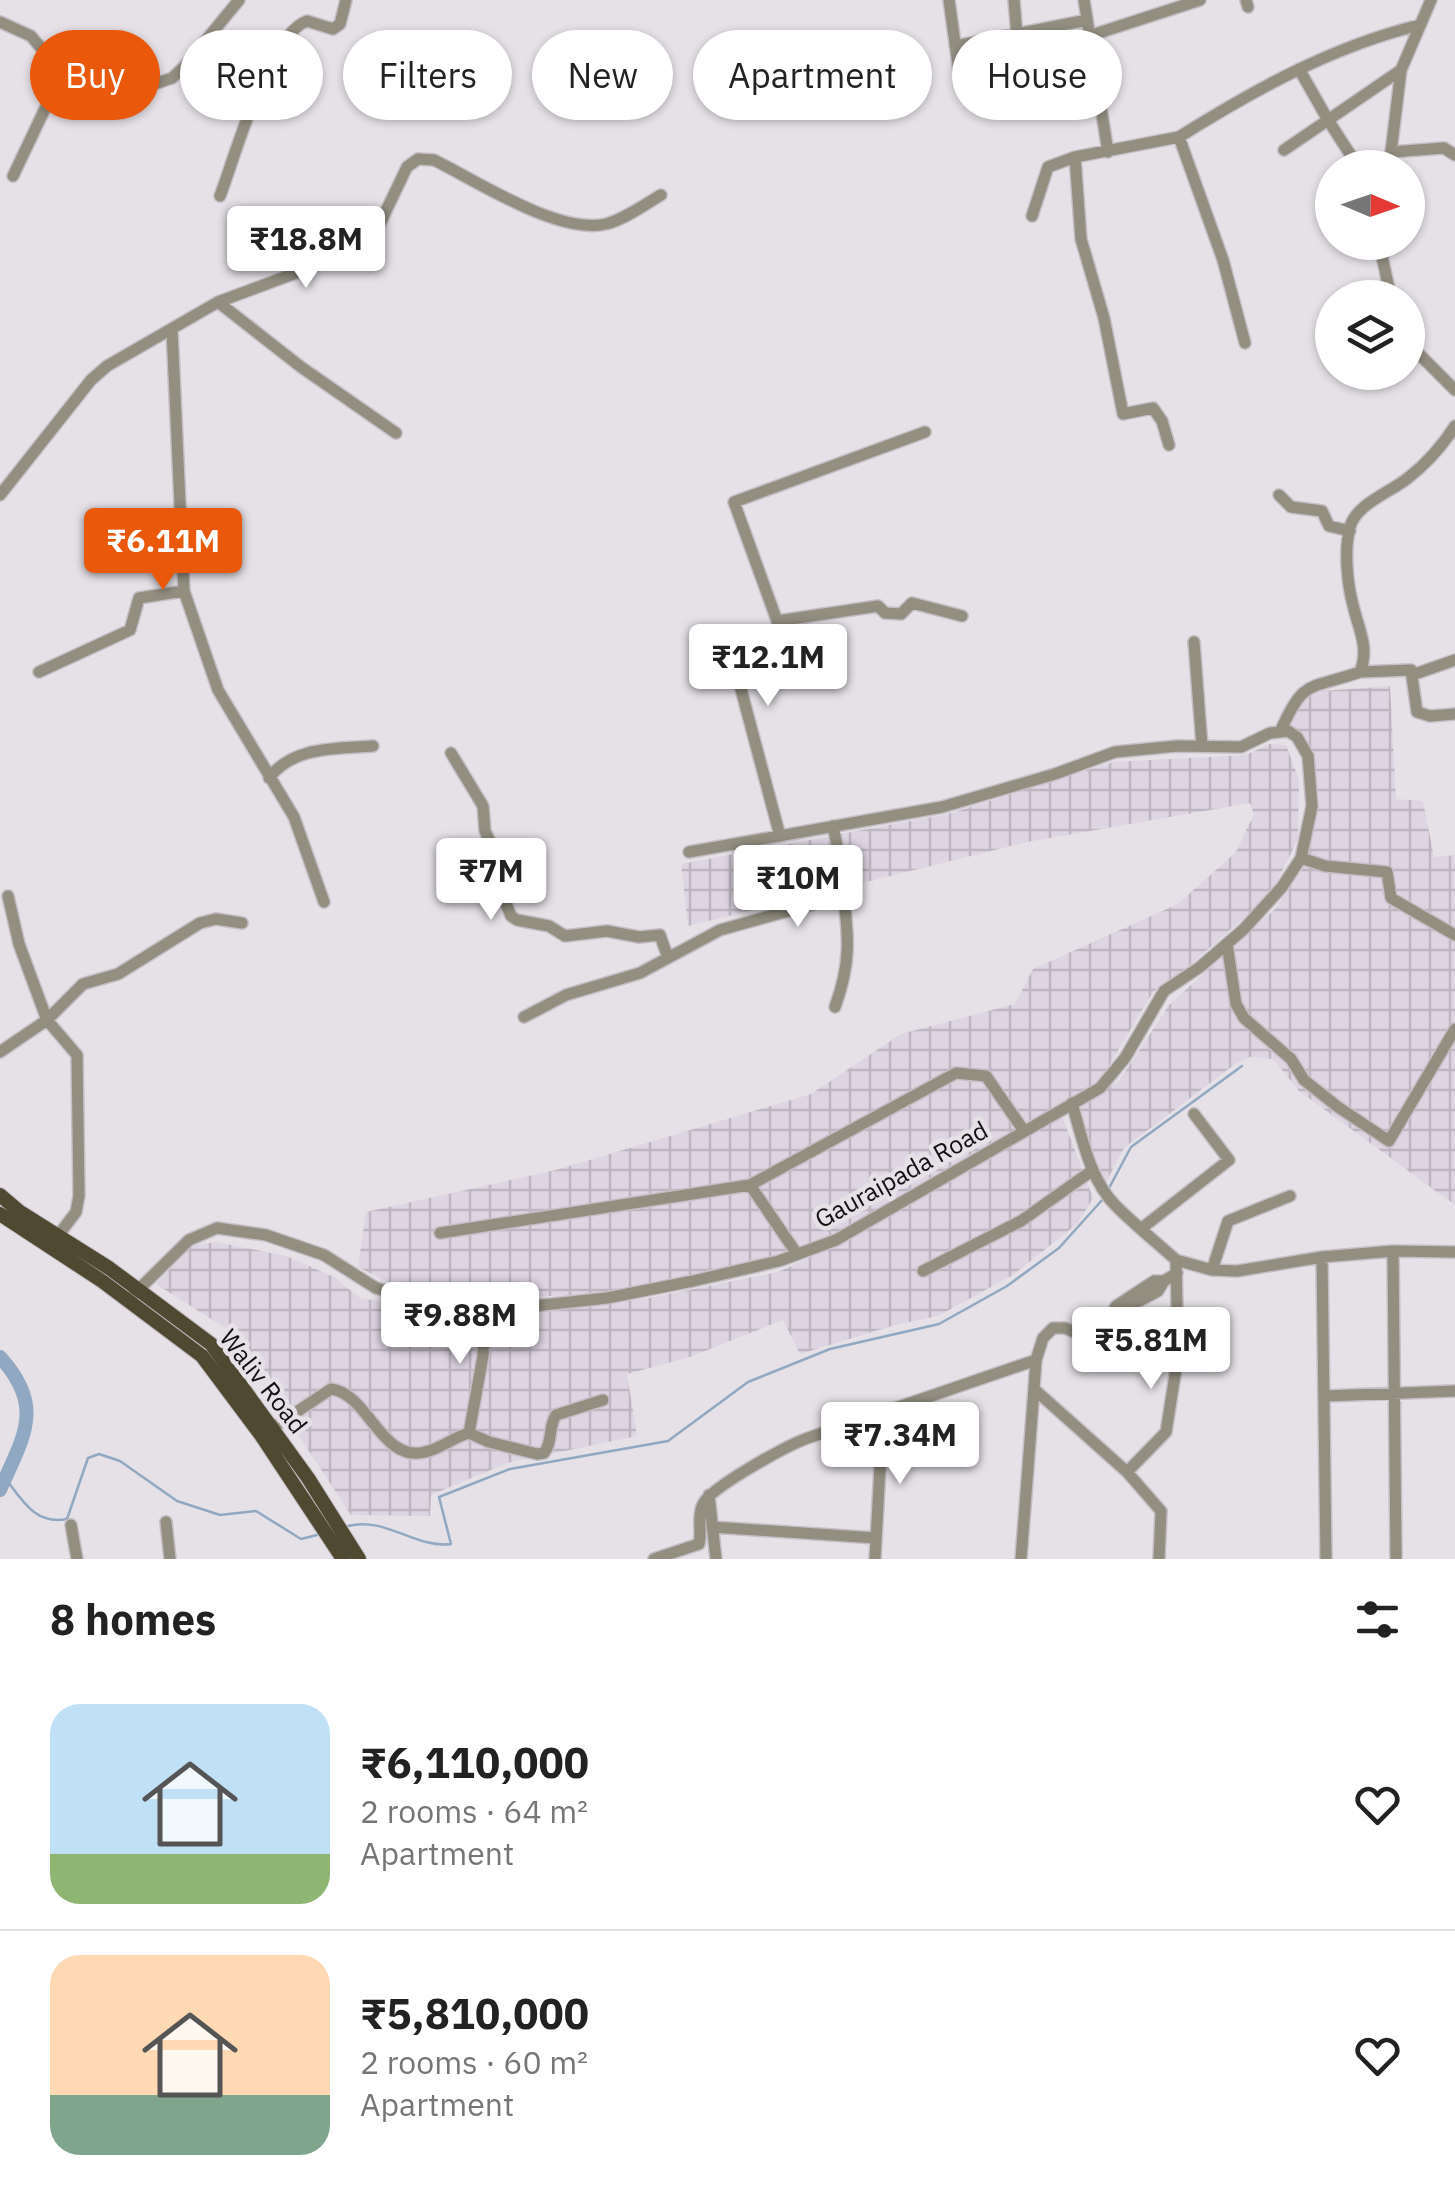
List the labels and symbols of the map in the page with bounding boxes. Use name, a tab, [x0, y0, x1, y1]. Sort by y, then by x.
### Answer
north arrow	[1315, 150, 1425, 260]
pin: ₹18.8M	[225, 206, 387, 291]
pin: ₹6.11M	[82, 508, 244, 593]
pin: ₹12.1M	[687, 624, 849, 709]
pin: ₹7M	[443, 838, 539, 923]
pin: ₹10M	[739, 845, 857, 930]
street label: Gauraipada Road	[809, 1113, 993, 1235]
pin: ₹9.88M	[379, 1282, 541, 1367]
pin: ₹5.81M	[1070, 1307, 1232, 1392]
street label: Waliv Road	[213, 1322, 315, 1440]
pin: ₹7.34M	[819, 1402, 981, 1487]

